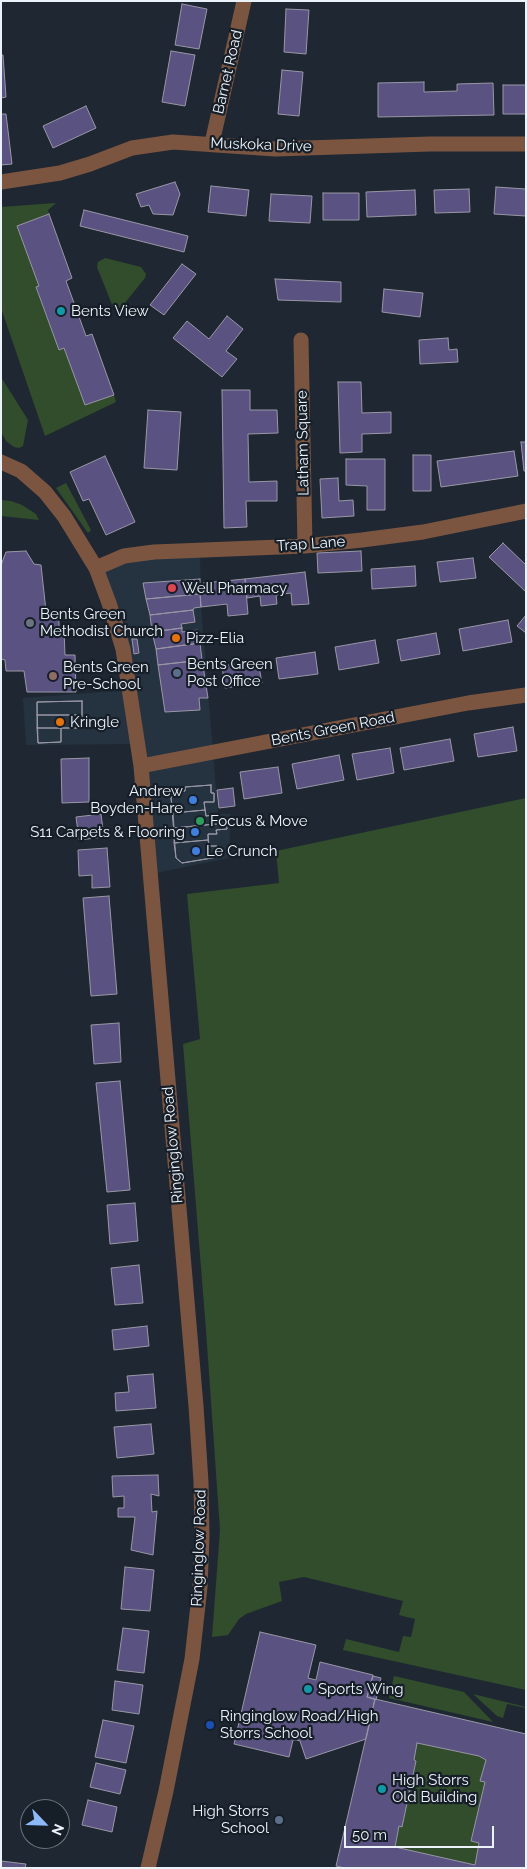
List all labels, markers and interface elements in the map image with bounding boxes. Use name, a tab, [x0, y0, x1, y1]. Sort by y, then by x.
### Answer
street label: Barnet Road	[210, 28, 246, 116]
street label: Muskoka Drive	[210, 134, 312, 156]
place label: Bents View	[71, 302, 149, 320]
marker: Bents View	[55, 305, 67, 317]
street label: Latham Square	[293, 390, 313, 496]
street label: Trap Lane	[276, 533, 346, 555]
place label: Well Pharmacy	[182, 579, 287, 597]
marker: Well Pharmacy	[166, 582, 178, 594]
place label: Bents Green Methodist Church	[40, 605, 163, 640]
marker: Bents Green Methodist Church	[24, 617, 36, 629]
place label: Pizz-Elia	[186, 629, 244, 647]
marker: Pizz-Elia	[170, 632, 182, 644]
place label: Bents Green Post Office	[187, 655, 273, 690]
place label: Bents Green Pre-School	[63, 658, 149, 693]
marker: Bents Green Post Office	[171, 667, 183, 679]
marker: Bents Green Pre-School	[47, 670, 59, 682]
street label: Bents Green Road	[270, 708, 396, 750]
place label: Kringle	[70, 713, 119, 731]
marker: Kringle	[54, 716, 66, 728]
place label: Andrew Boyden-Hare	[90, 782, 183, 817]
marker: Andrew Boyden-Hare	[187, 794, 199, 806]
place label: Focus & Move	[210, 812, 308, 830]
marker: Focus & Move	[194, 815, 206, 827]
place label: S11 Carpets & Flooring	[30, 823, 185, 841]
marker: S11 Carpets & Flooring	[189, 826, 201, 838]
place label: Le Crunch	[206, 842, 277, 860]
marker: Le Crunch	[190, 845, 202, 857]
street label: Ringinglow Road	[159, 1086, 187, 1204]
street label: Ringinglow Road	[188, 1489, 210, 1607]
place label: Sports Wing	[318, 1680, 404, 1698]
marker: Sports Wing	[302, 1683, 314, 1695]
place label: Ringinglow Road/High Storrs School	[220, 1707, 378, 1742]
marker: Ringinglow Road/High Storrs School	[204, 1719, 216, 1731]
place label: High Storrs Old Building	[392, 1771, 477, 1806]
marker: High Storrs Old Building	[376, 1783, 388, 1795]
north arrow	[20, 1799, 70, 1849]
place label: High Storrs School	[192, 1802, 269, 1837]
marker: High Storrs School	[273, 1814, 285, 1826]
scale bar	[347, 1816, 497, 1848]
text: N	[48, 1822, 67, 1838]
text: 50 m	[352, 1826, 387, 1844]

